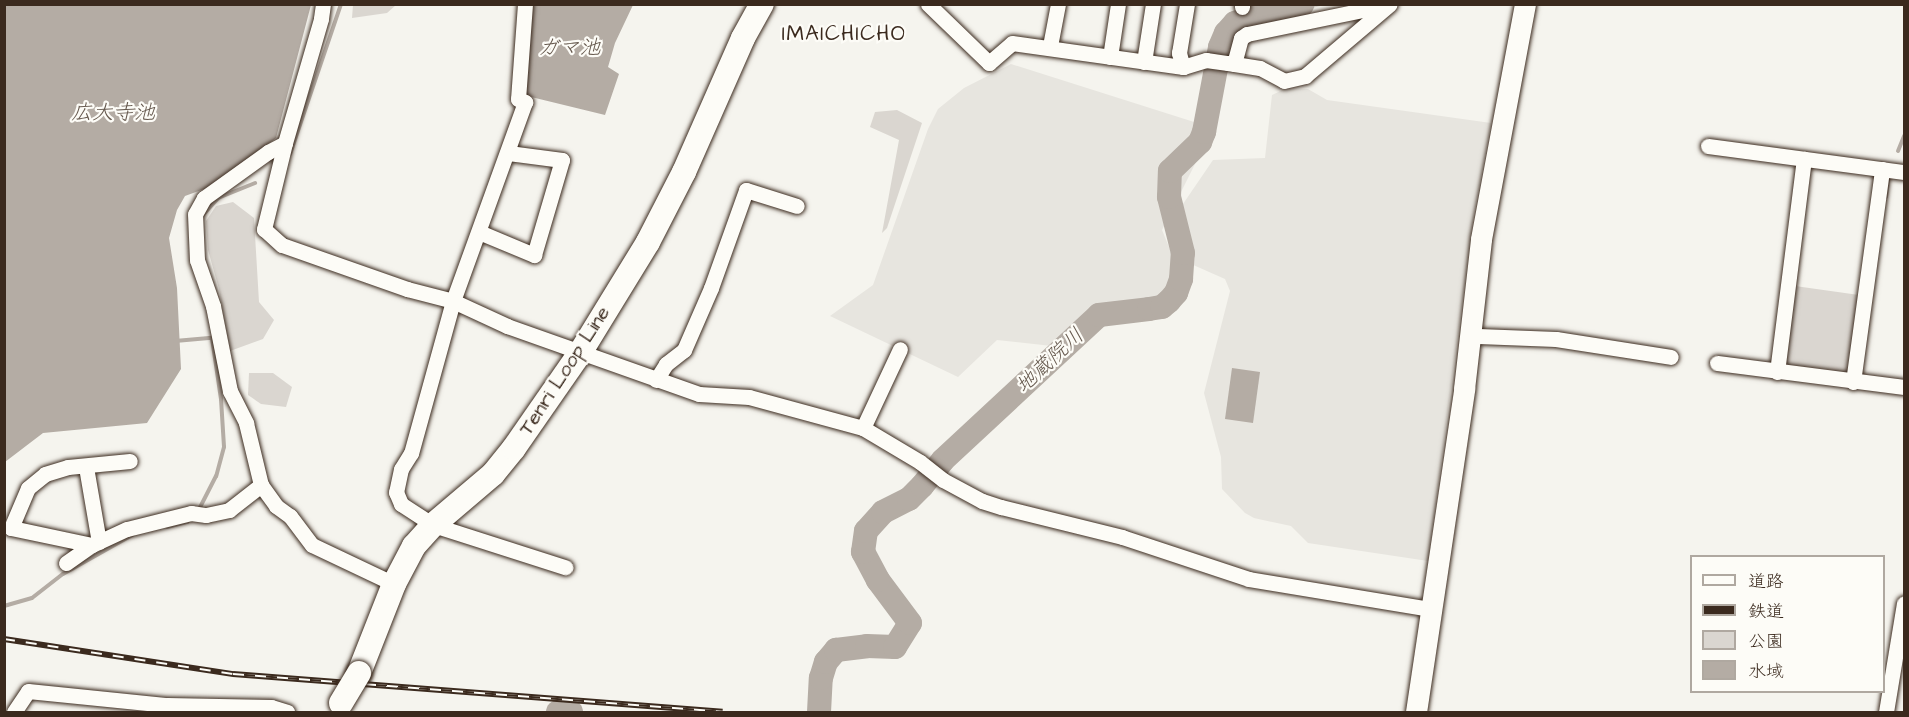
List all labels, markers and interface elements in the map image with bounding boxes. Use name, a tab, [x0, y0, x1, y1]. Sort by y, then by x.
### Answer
district label: IMAICHICHO	[782, 21, 906, 47]
water label: ガマ池	[538, 35, 600, 61]
water label: 広大寺池	[71, 100, 155, 126]
street label: Tenri Loop Line	[514, 302, 616, 440]
water label: 地蔵院川	[1011, 323, 1089, 399]
legend	[1690, 555, 1885, 693]
text: 道路	[1748, 569, 1784, 594]
text: 鉄道	[1748, 599, 1784, 624]
text: 公園	[1748, 629, 1784, 654]
text: 水域	[1748, 659, 1784, 684]

